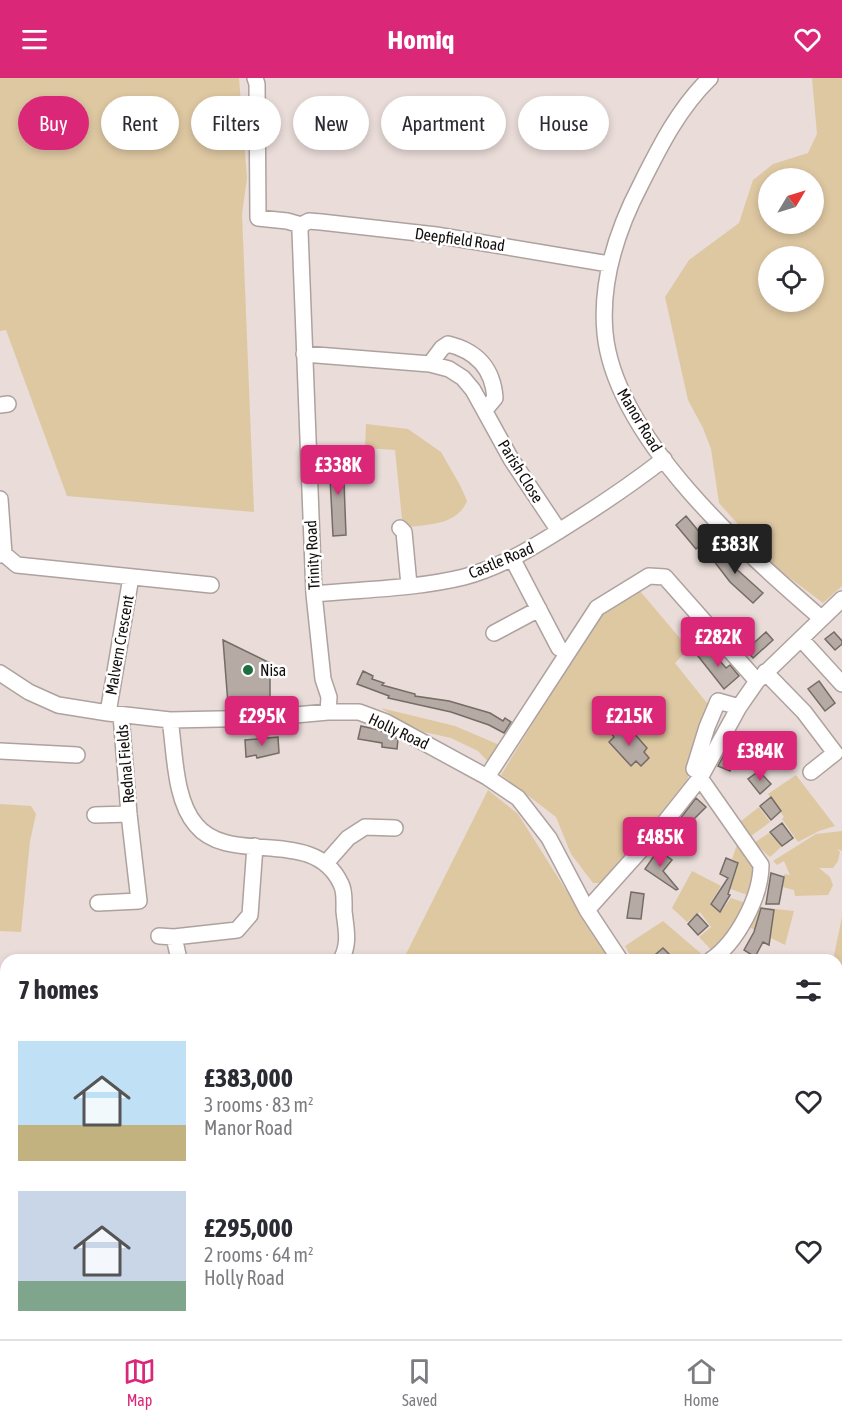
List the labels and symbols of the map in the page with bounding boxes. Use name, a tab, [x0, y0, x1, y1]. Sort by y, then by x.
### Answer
north arrow	[758, 168, 824, 234]
street label: Deepfield Road	[414, 224, 506, 255]
street label: Manor Road	[614, 385, 666, 455]
street label: Parish Close	[495, 436, 547, 506]
pin: £338K	[296, 445, 380, 496]
street label: Trinity Road	[301, 520, 324, 590]
pin: £383K	[693, 524, 777, 575]
street label: Castle Road	[466, 538, 536, 582]
street label: Malvern Crescent	[101, 593, 137, 696]
pin: £282K	[676, 617, 760, 668]
place label: Nisa	[260, 661, 286, 679]
marker: Nisa	[241, 663, 255, 677]
pin: £295K	[220, 696, 304, 747]
pin: £215K	[587, 696, 671, 747]
street label: Holly Road	[366, 709, 432, 754]
street label: Rednal Fields	[113, 723, 137, 804]
pin: £384K	[718, 731, 802, 782]
pin: £485K	[618, 817, 702, 868]

